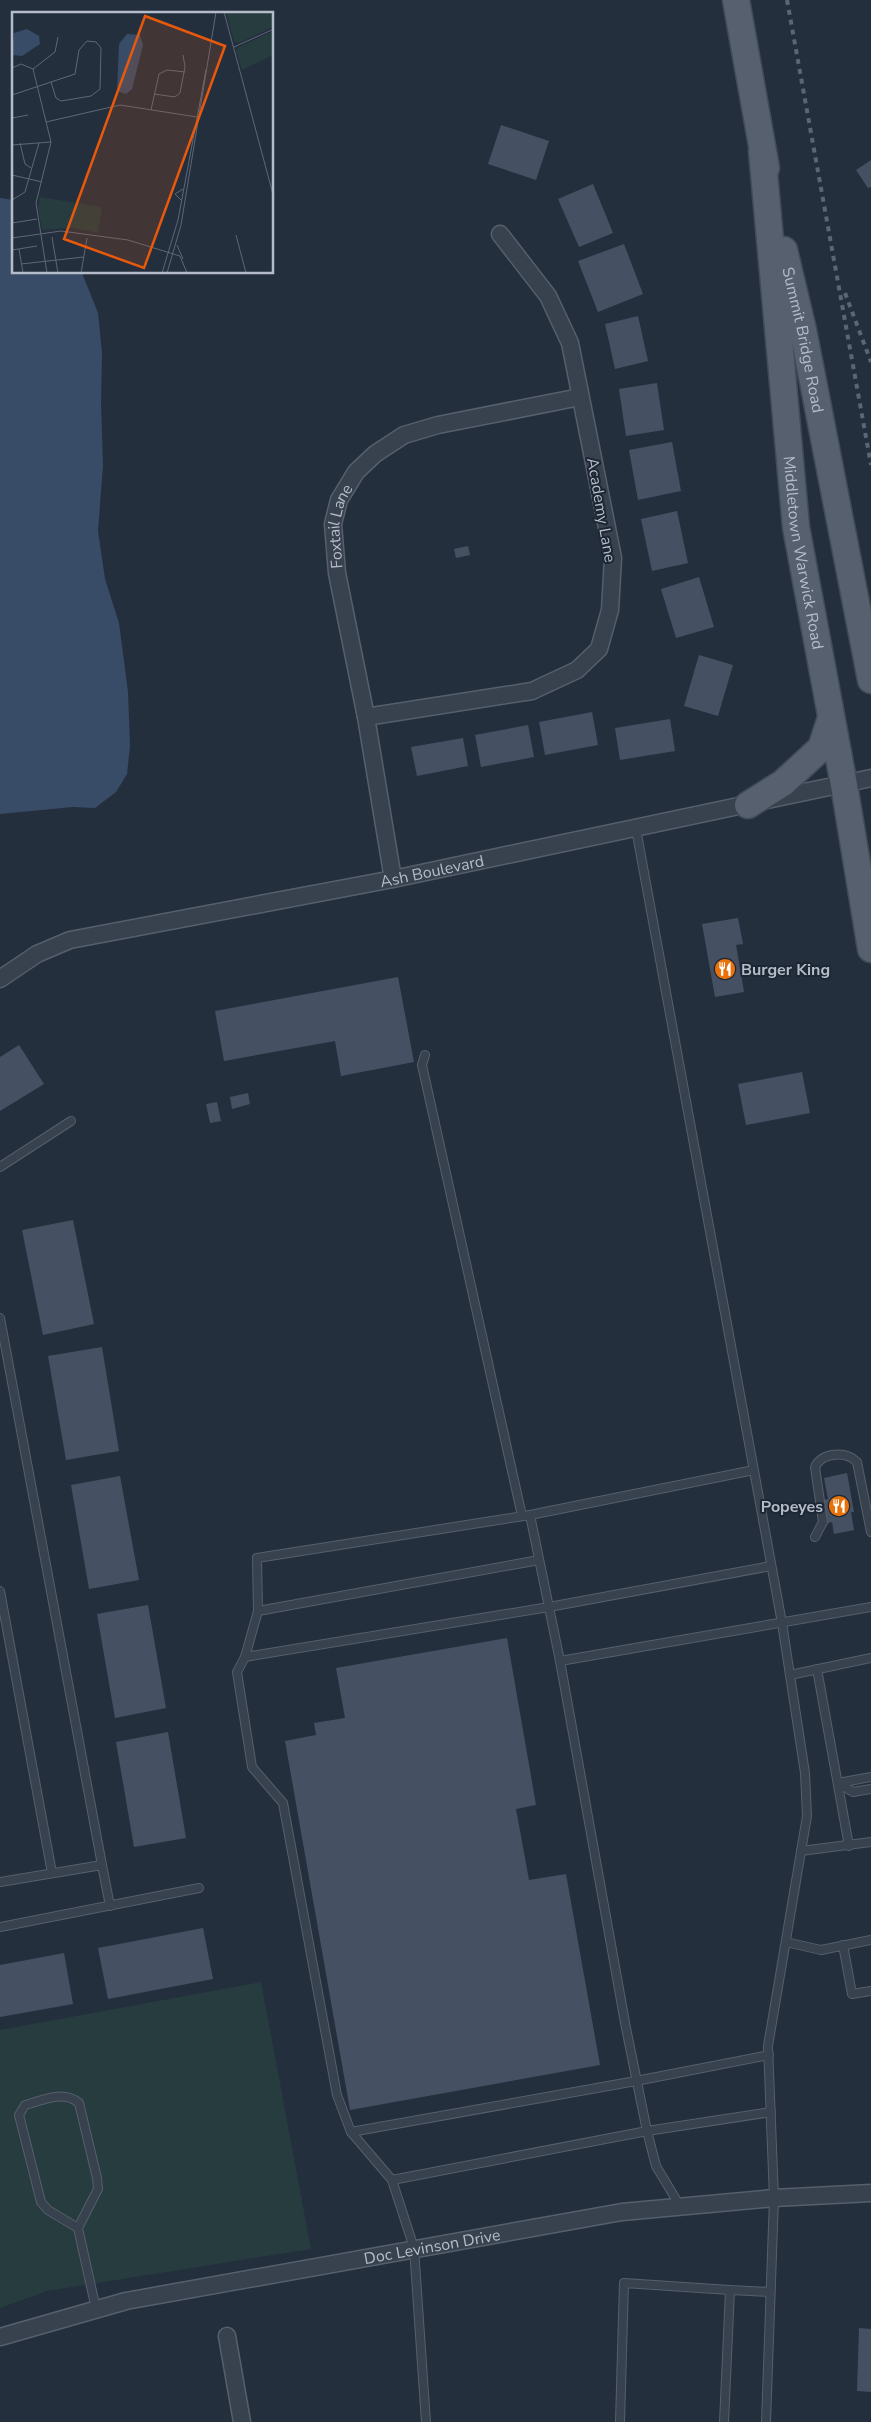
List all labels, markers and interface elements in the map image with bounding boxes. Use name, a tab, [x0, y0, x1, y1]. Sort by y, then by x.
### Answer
inset map	[12, 12, 274, 274]
street label: Summit Bridge Road	[776, 265, 829, 415]
street label: Middletown Warwick Road	[778, 455, 829, 651]
street label: Academy Lane	[581, 456, 621, 564]
street label: Foxtail Lane	[323, 480, 358, 569]
street label: Ash Boulevard	[378, 850, 486, 893]
restaurant icon: Burger King	[713, 957, 737, 981]
place label: Burger King	[741, 959, 830, 981]
restaurant icon: Popeyes	[827, 1494, 851, 1518]
place label: Popeyes	[761, 1496, 823, 1518]
street label: Doc Levinson Drive	[362, 2224, 502, 2270]

